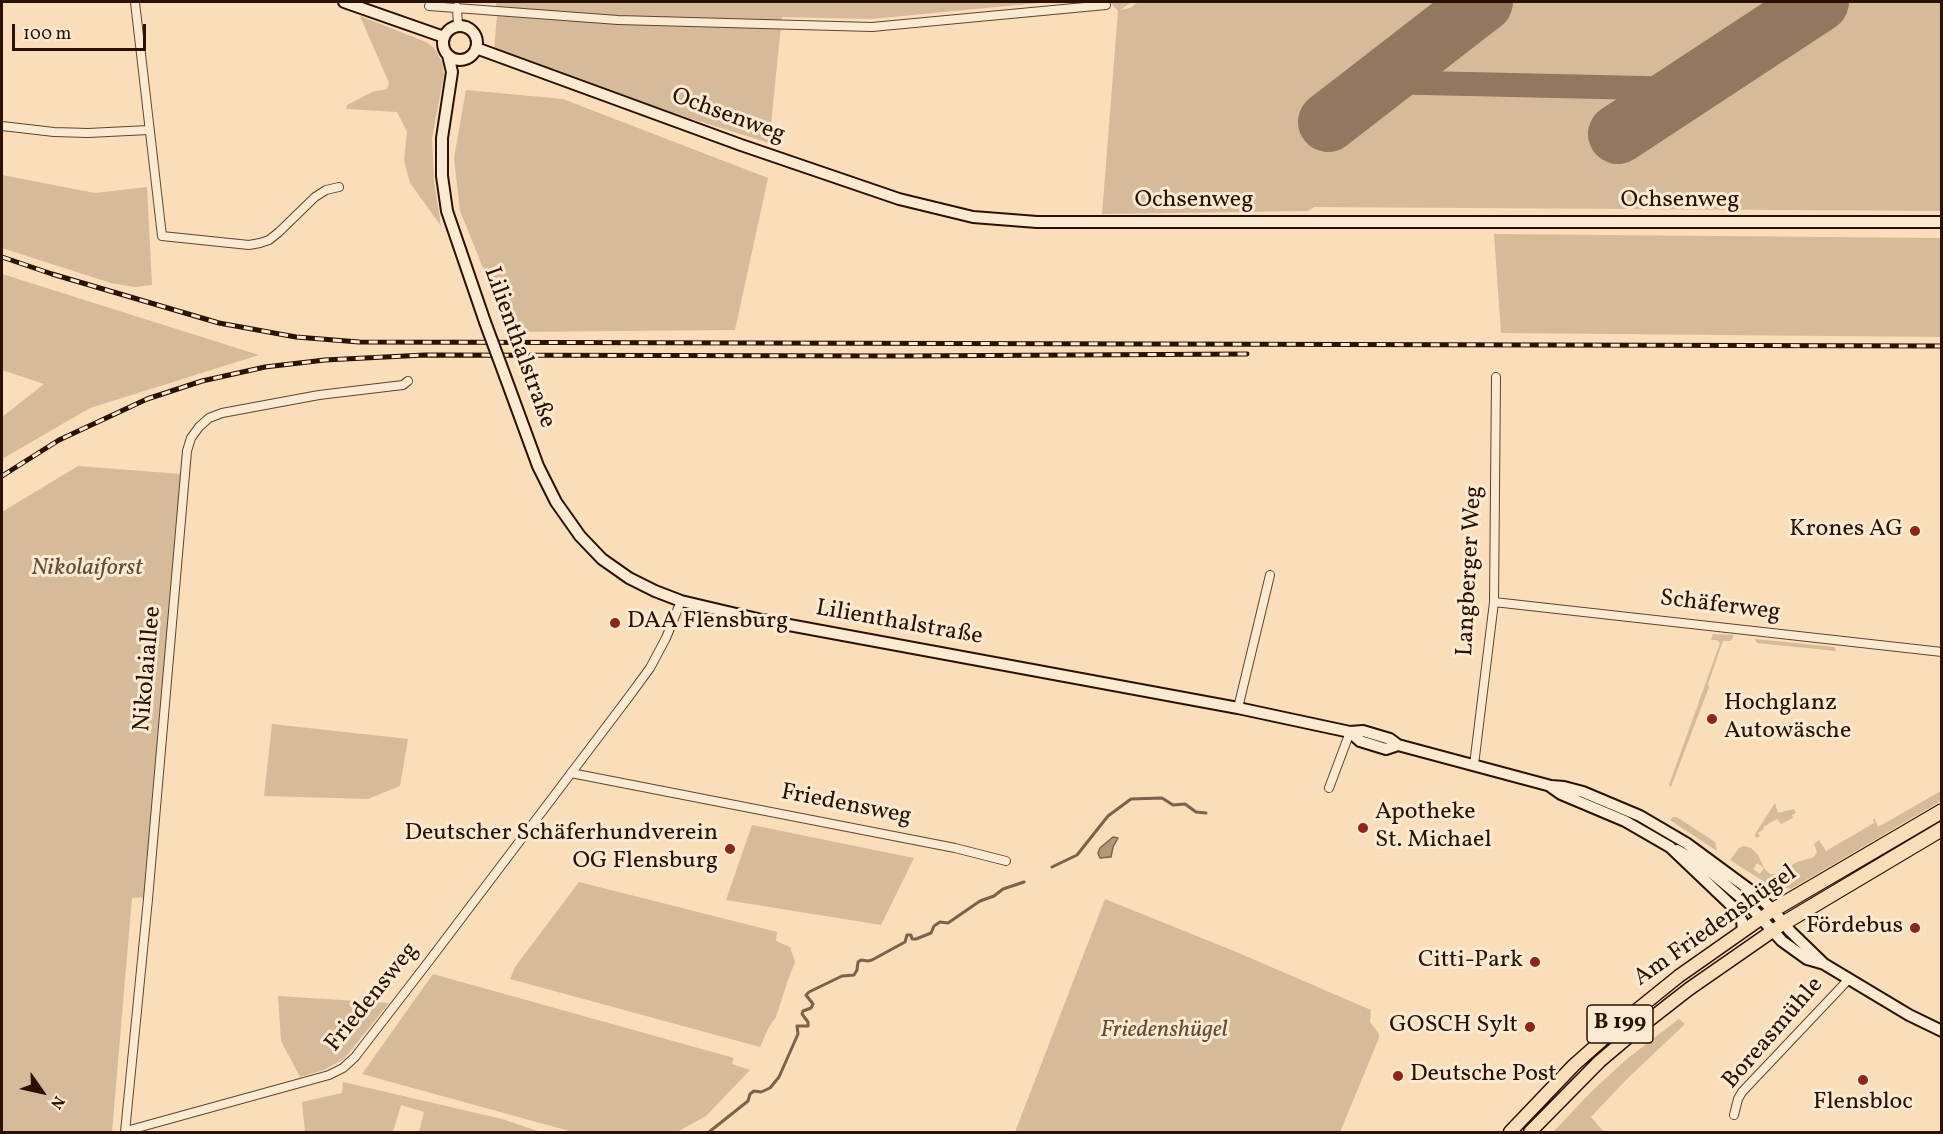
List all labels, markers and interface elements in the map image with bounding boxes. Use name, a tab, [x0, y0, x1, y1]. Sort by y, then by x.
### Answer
scale bar	[15, 12, 148, 50]
text: 100 m	[23, 22, 72, 47]
street label: Ochsenweg	[667, 83, 789, 151]
street label: Ochsenweg	[1135, 188, 1253, 216]
street label: Ochsenweg	[1621, 188, 1739, 216]
street label: Lilienthalstraße	[476, 264, 560, 432]
street label: Langberger Weg	[1452, 485, 1490, 657]
place label: Krones AG	[1789, 517, 1903, 545]
marker: Krones AG	[1908, 524, 1922, 538]
park label: Nikolaiforst	[31, 556, 143, 584]
street label: Schäferweg	[1658, 585, 1782, 629]
street label: Lilienthalstraße	[813, 595, 985, 653]
street label: Nikolaiallee	[129, 605, 169, 733]
place label: DAA Flensburg	[627, 609, 788, 637]
marker: DAA Flensburg	[608, 616, 622, 630]
place label: Hochglanz Autowäsche	[1724, 691, 1851, 747]
marker: Hochglanz Autowäsche	[1705, 712, 1719, 726]
street label: Friedensweg	[778, 779, 914, 833]
place label: Apotheke St. Michael	[1375, 800, 1492, 856]
place label: Deutscher Schäferhundverein OG Flensburg	[404, 821, 718, 877]
marker: Apotheke St. Michael	[1356, 821, 1370, 835]
marker: Deutscher Schäferhundverein OG Flensburg	[723, 842, 737, 856]
street label: Am Friedenshügel	[1629, 860, 1803, 994]
place label: Fördebus	[1806, 914, 1903, 942]
marker: Fördebus	[1908, 921, 1922, 935]
street label: Friedensweg	[320, 937, 426, 1059]
place label: Citti-Park	[1418, 948, 1523, 976]
marker: Citti-Park	[1528, 955, 1542, 969]
street label: Boreasmühle	[1718, 972, 1830, 1096]
road number: B 199	[1587, 1005, 1653, 1043]
place label: GOSCH Sylt	[1389, 1013, 1518, 1041]
park label: Friedenshügel	[1100, 1018, 1228, 1046]
marker: GOSCH Sylt	[1523, 1020, 1537, 1034]
north arrow	[12, 1062, 72, 1122]
place label: Deutsche Post	[1410, 1062, 1557, 1090]
marker: Deutsche Post	[1391, 1069, 1405, 1083]
marker: Flensbloc	[1856, 1073, 1870, 1087]
place label: Flensbloc	[1813, 1090, 1913, 1118]
text: N	[45, 1091, 69, 1113]

